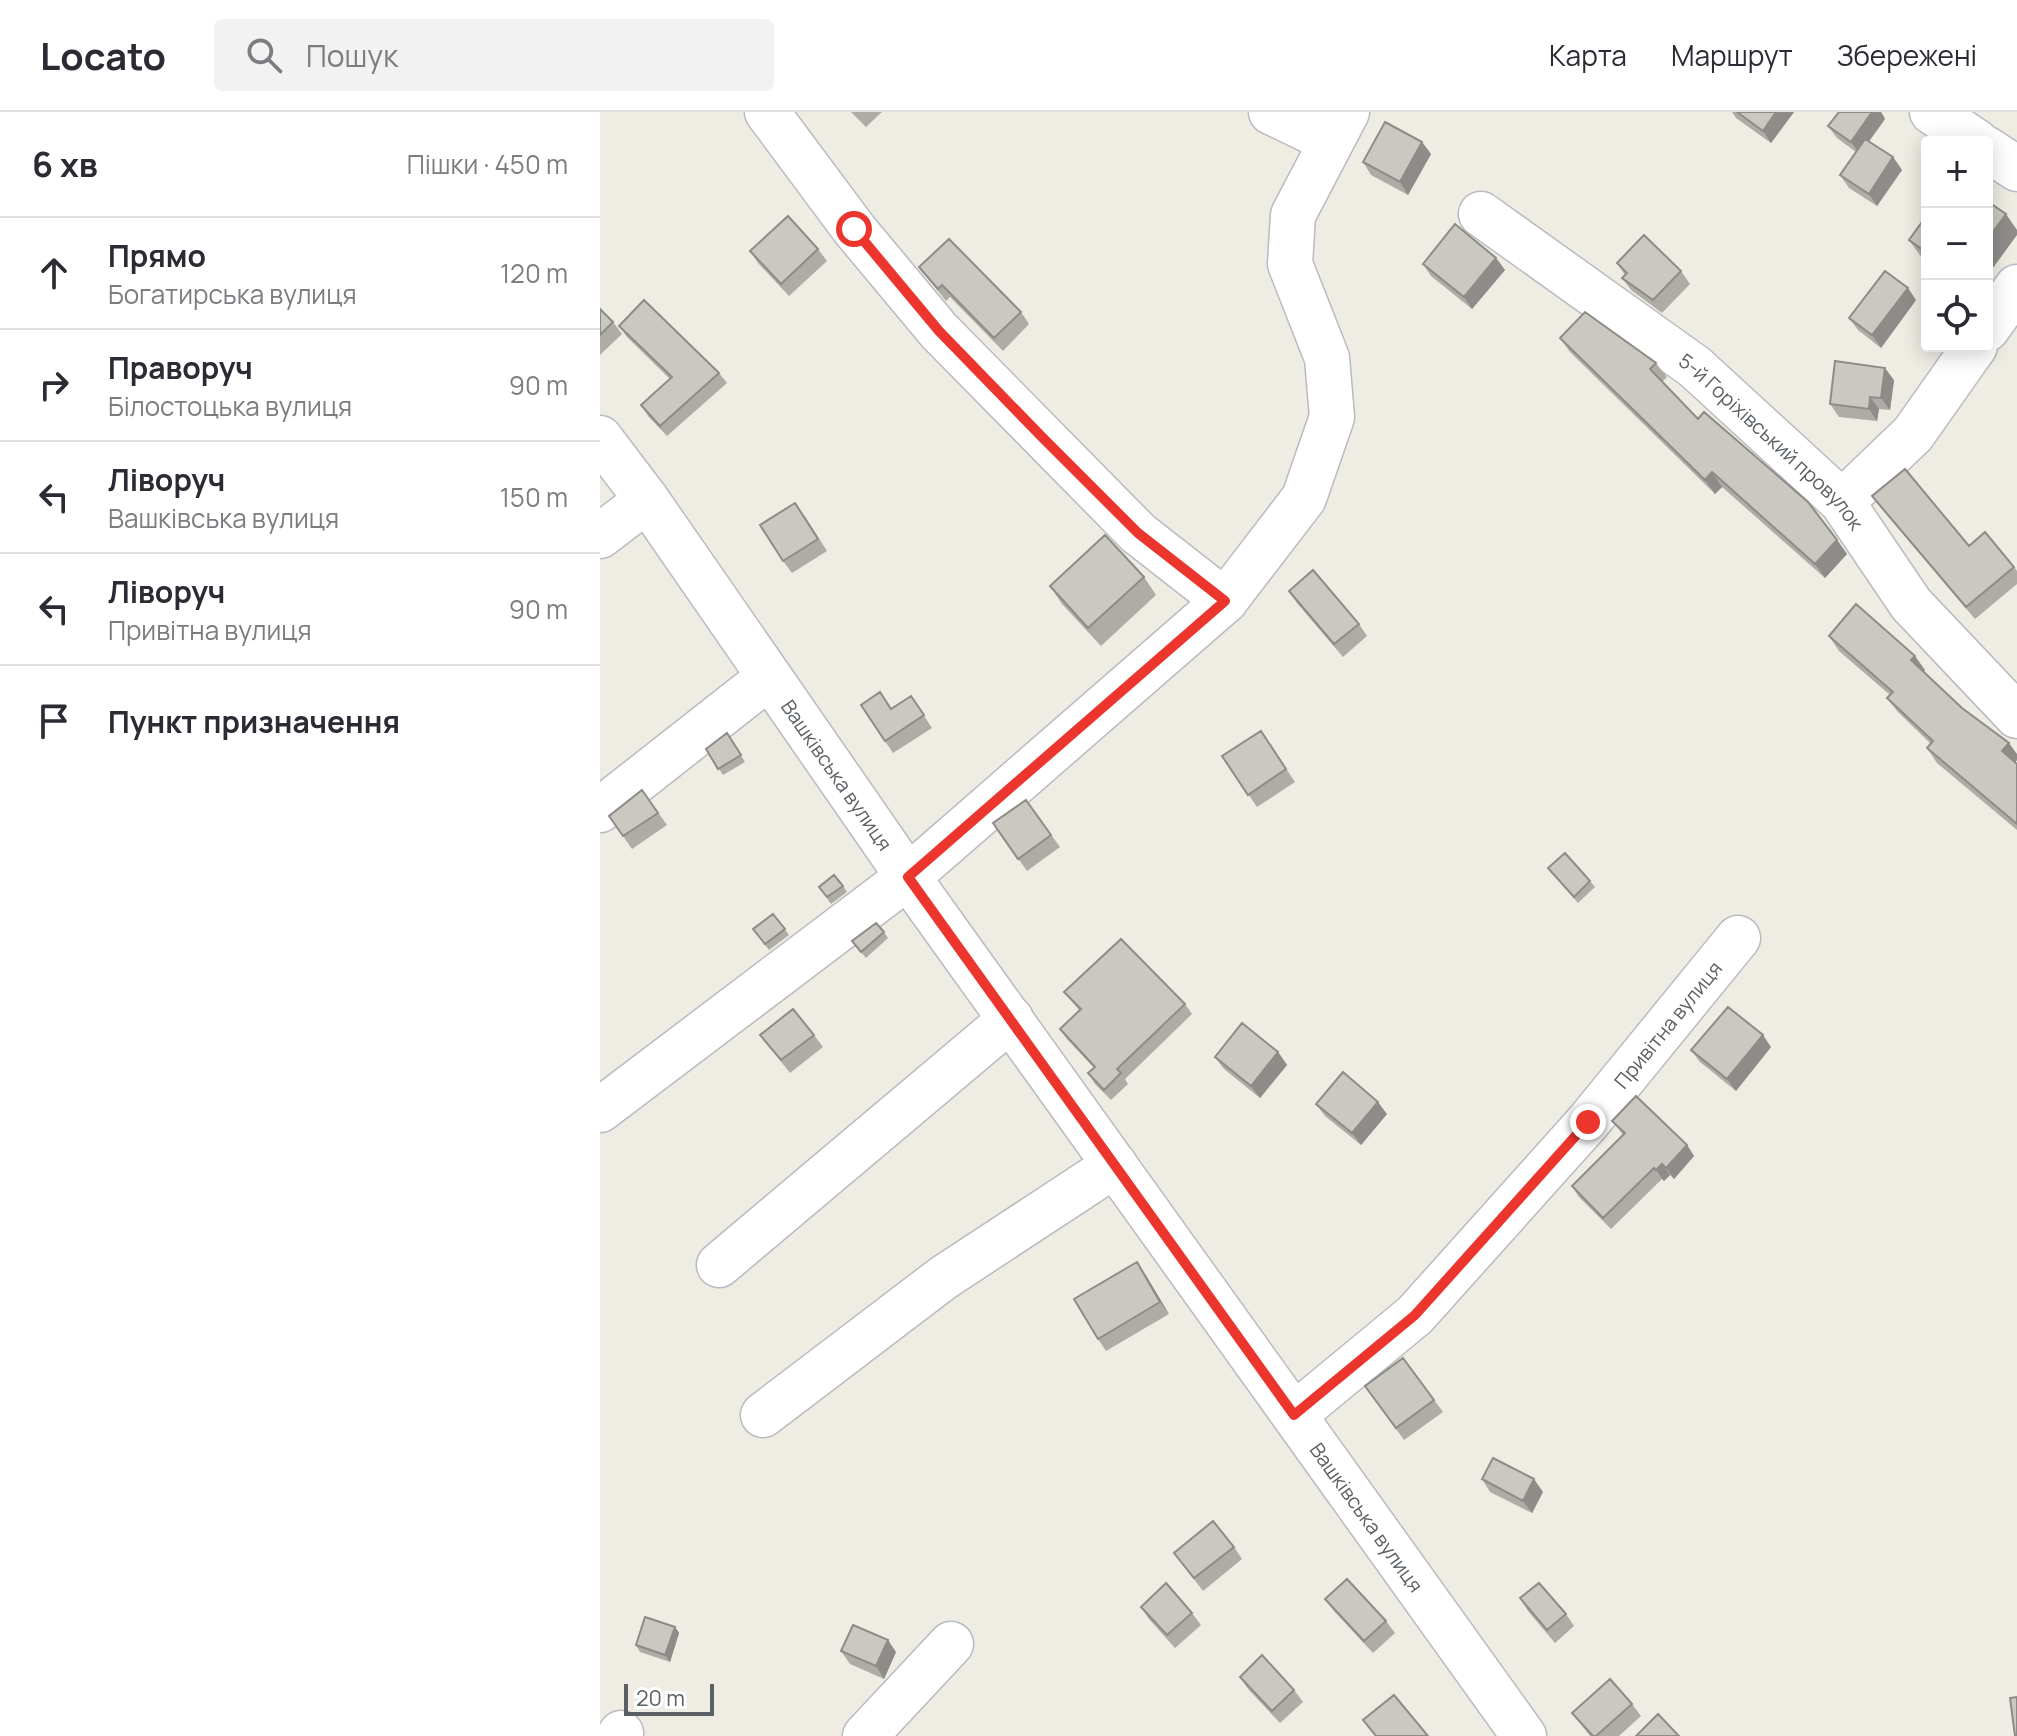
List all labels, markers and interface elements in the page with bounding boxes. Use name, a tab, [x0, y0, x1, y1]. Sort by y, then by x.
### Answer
search box	[214, 19, 774, 91]
text: Locato	[40, 29, 166, 81]
icon: search	[242, 33, 286, 77]
text: Пошук	[306, 35, 398, 76]
text: Карта	[1549, 36, 1627, 74]
text: Маршрут	[1671, 36, 1793, 74]
text: Збережені	[1837, 36, 1977, 74]
map controls	[1921, 136, 1993, 352]
button: +	[1921, 136, 1993, 208]
text: 6 хв	[32, 141, 98, 187]
text: Пішки · 450 m	[407, 146, 568, 182]
button: −	[1921, 208, 1993, 280]
route start	[836, 211, 872, 247]
text: Прямо	[108, 235, 206, 276]
icon: ahead	[32, 251, 76, 295]
text: 120 m	[500, 255, 568, 291]
text: Богатирська вулиця	[108, 276, 357, 312]
button: locate	[1921, 280, 1993, 352]
text: Праворуч	[108, 347, 253, 388]
street label: 5-й Горіхівський провулок	[1674, 347, 1871, 536]
icon: right	[32, 363, 76, 407]
text: 90 m	[509, 367, 568, 403]
text: Білостоцька вулиця	[108, 388, 352, 424]
text: Ліворуч	[108, 459, 225, 500]
icon: left	[32, 475, 76, 519]
text: 150 m	[500, 479, 568, 515]
text: Вашківська вулиця	[108, 500, 339, 536]
text: Ліворуч	[108, 571, 225, 612]
icon: left	[32, 587, 76, 631]
text: 90 m	[509, 591, 568, 627]
text: Привітна вулиця	[108, 612, 312, 648]
street label: Вашківська вулиця	[775, 694, 899, 856]
icon: arrive	[32, 699, 76, 743]
text: Пункт призначення	[108, 701, 400, 742]
street label: Привітна вулиця	[1608, 955, 1728, 1094]
route end	[1570, 1104, 1606, 1140]
street label: Вашківська вулиця	[1304, 1437, 1430, 1597]
scale bar	[624, 1680, 714, 1716]
text: 20 m	[636, 1683, 685, 1713]

